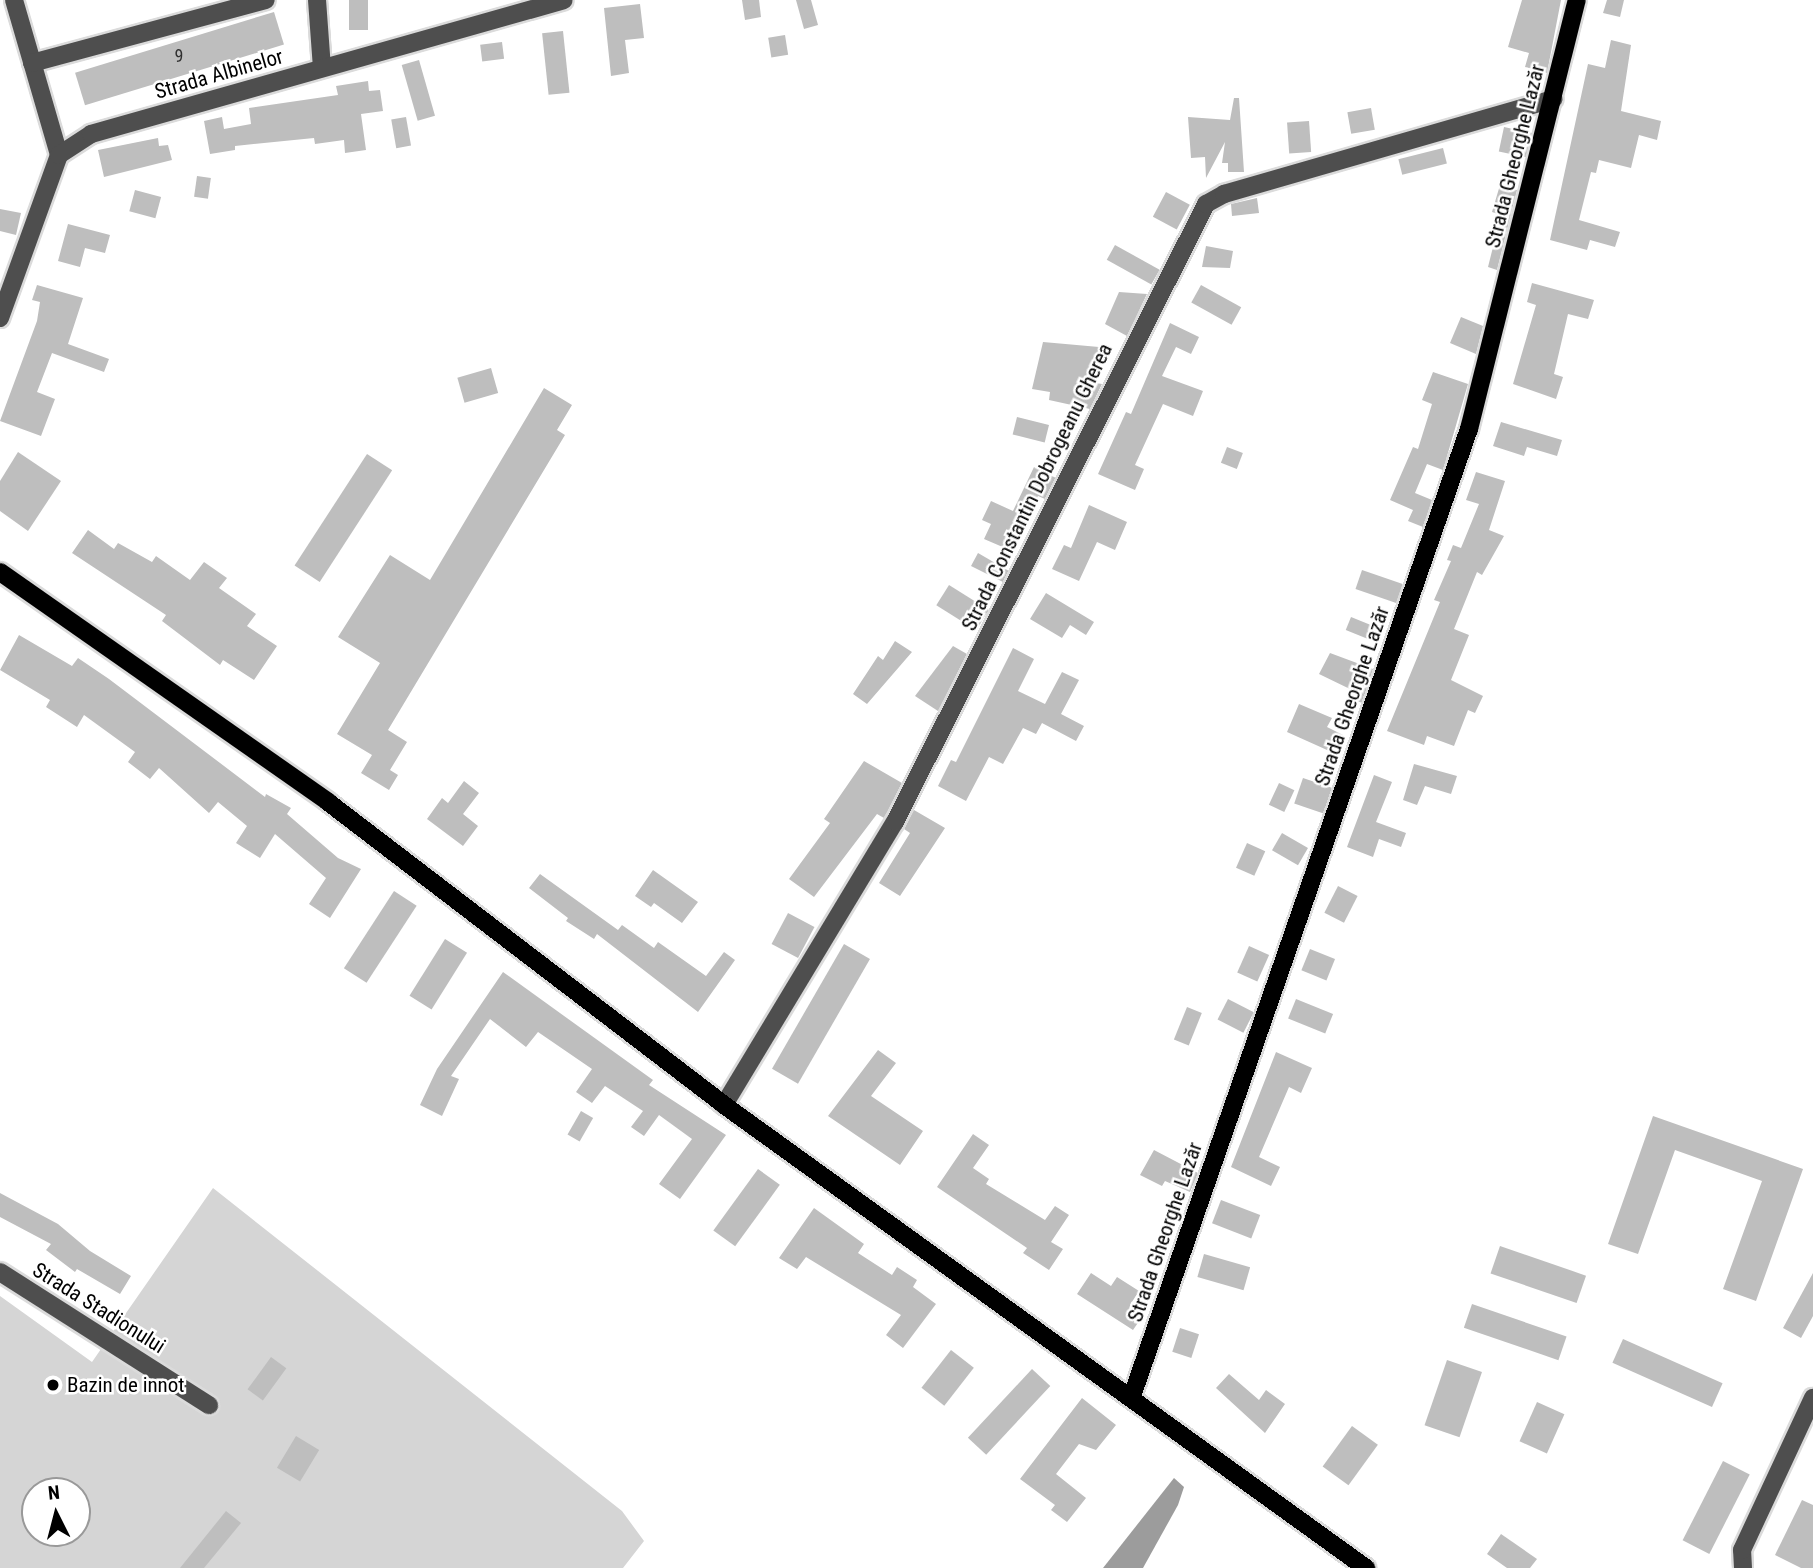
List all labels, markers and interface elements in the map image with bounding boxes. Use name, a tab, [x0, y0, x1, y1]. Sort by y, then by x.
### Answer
street label: Strada Albinelor	[152, 44, 286, 104]
house number: 9	[175, 45, 183, 67]
street label: Strada Gheorghe Lazăr	[1480, 62, 1550, 250]
street label: Strada Constantin Dobrogeanu Gherea	[956, 339, 1118, 635]
street label: Strada Gheorghe Lazăr	[1309, 603, 1395, 789]
street label: Strada Gheorghe Lazăr	[1122, 1139, 1208, 1325]
street label: Strada Stadionului	[28, 1257, 170, 1359]
place label: Bazin de innot	[67, 1372, 185, 1398]
marker: Bazin de innot	[45, 1377, 61, 1393]
north arrow	[21, 1477, 91, 1547]
text: N	[47, 1481, 61, 1505]

